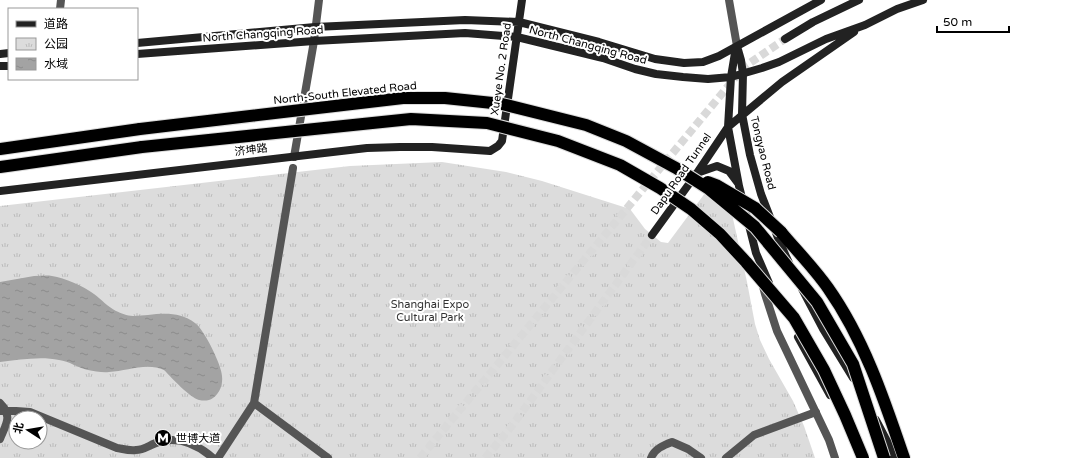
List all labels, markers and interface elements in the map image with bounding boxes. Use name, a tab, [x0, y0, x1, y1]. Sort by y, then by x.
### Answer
legend	[8, 8, 138, 80]
scale bar	[937, 8, 1009, 34]
text: 50 m	[943, 15, 972, 29]
text: 道路	[44, 17, 68, 31]
street label: Xueye No. 2 Road	[488, 22, 514, 116]
street label: North Changqing Road	[202, 23, 324, 45]
street label: North Changqing Road	[528, 23, 648, 67]
text: 公园	[44, 37, 68, 51]
text: 水域	[44, 57, 68, 71]
street label: North-South Elevated Road	[273, 79, 417, 107]
street label: Tongyao Road	[748, 115, 778, 191]
street label: Dapu Road Tunnel	[648, 131, 714, 217]
street label: 济坤路	[234, 142, 268, 158]
park label: Shanghai Expo Cultural Park	[391, 298, 469, 324]
north arrow	[8, 410, 48, 450]
text: 北	[11, 421, 26, 435]
metro station icon: 世博大道	[153, 428, 173, 448]
place label: 世博大道	[176, 432, 220, 445]

